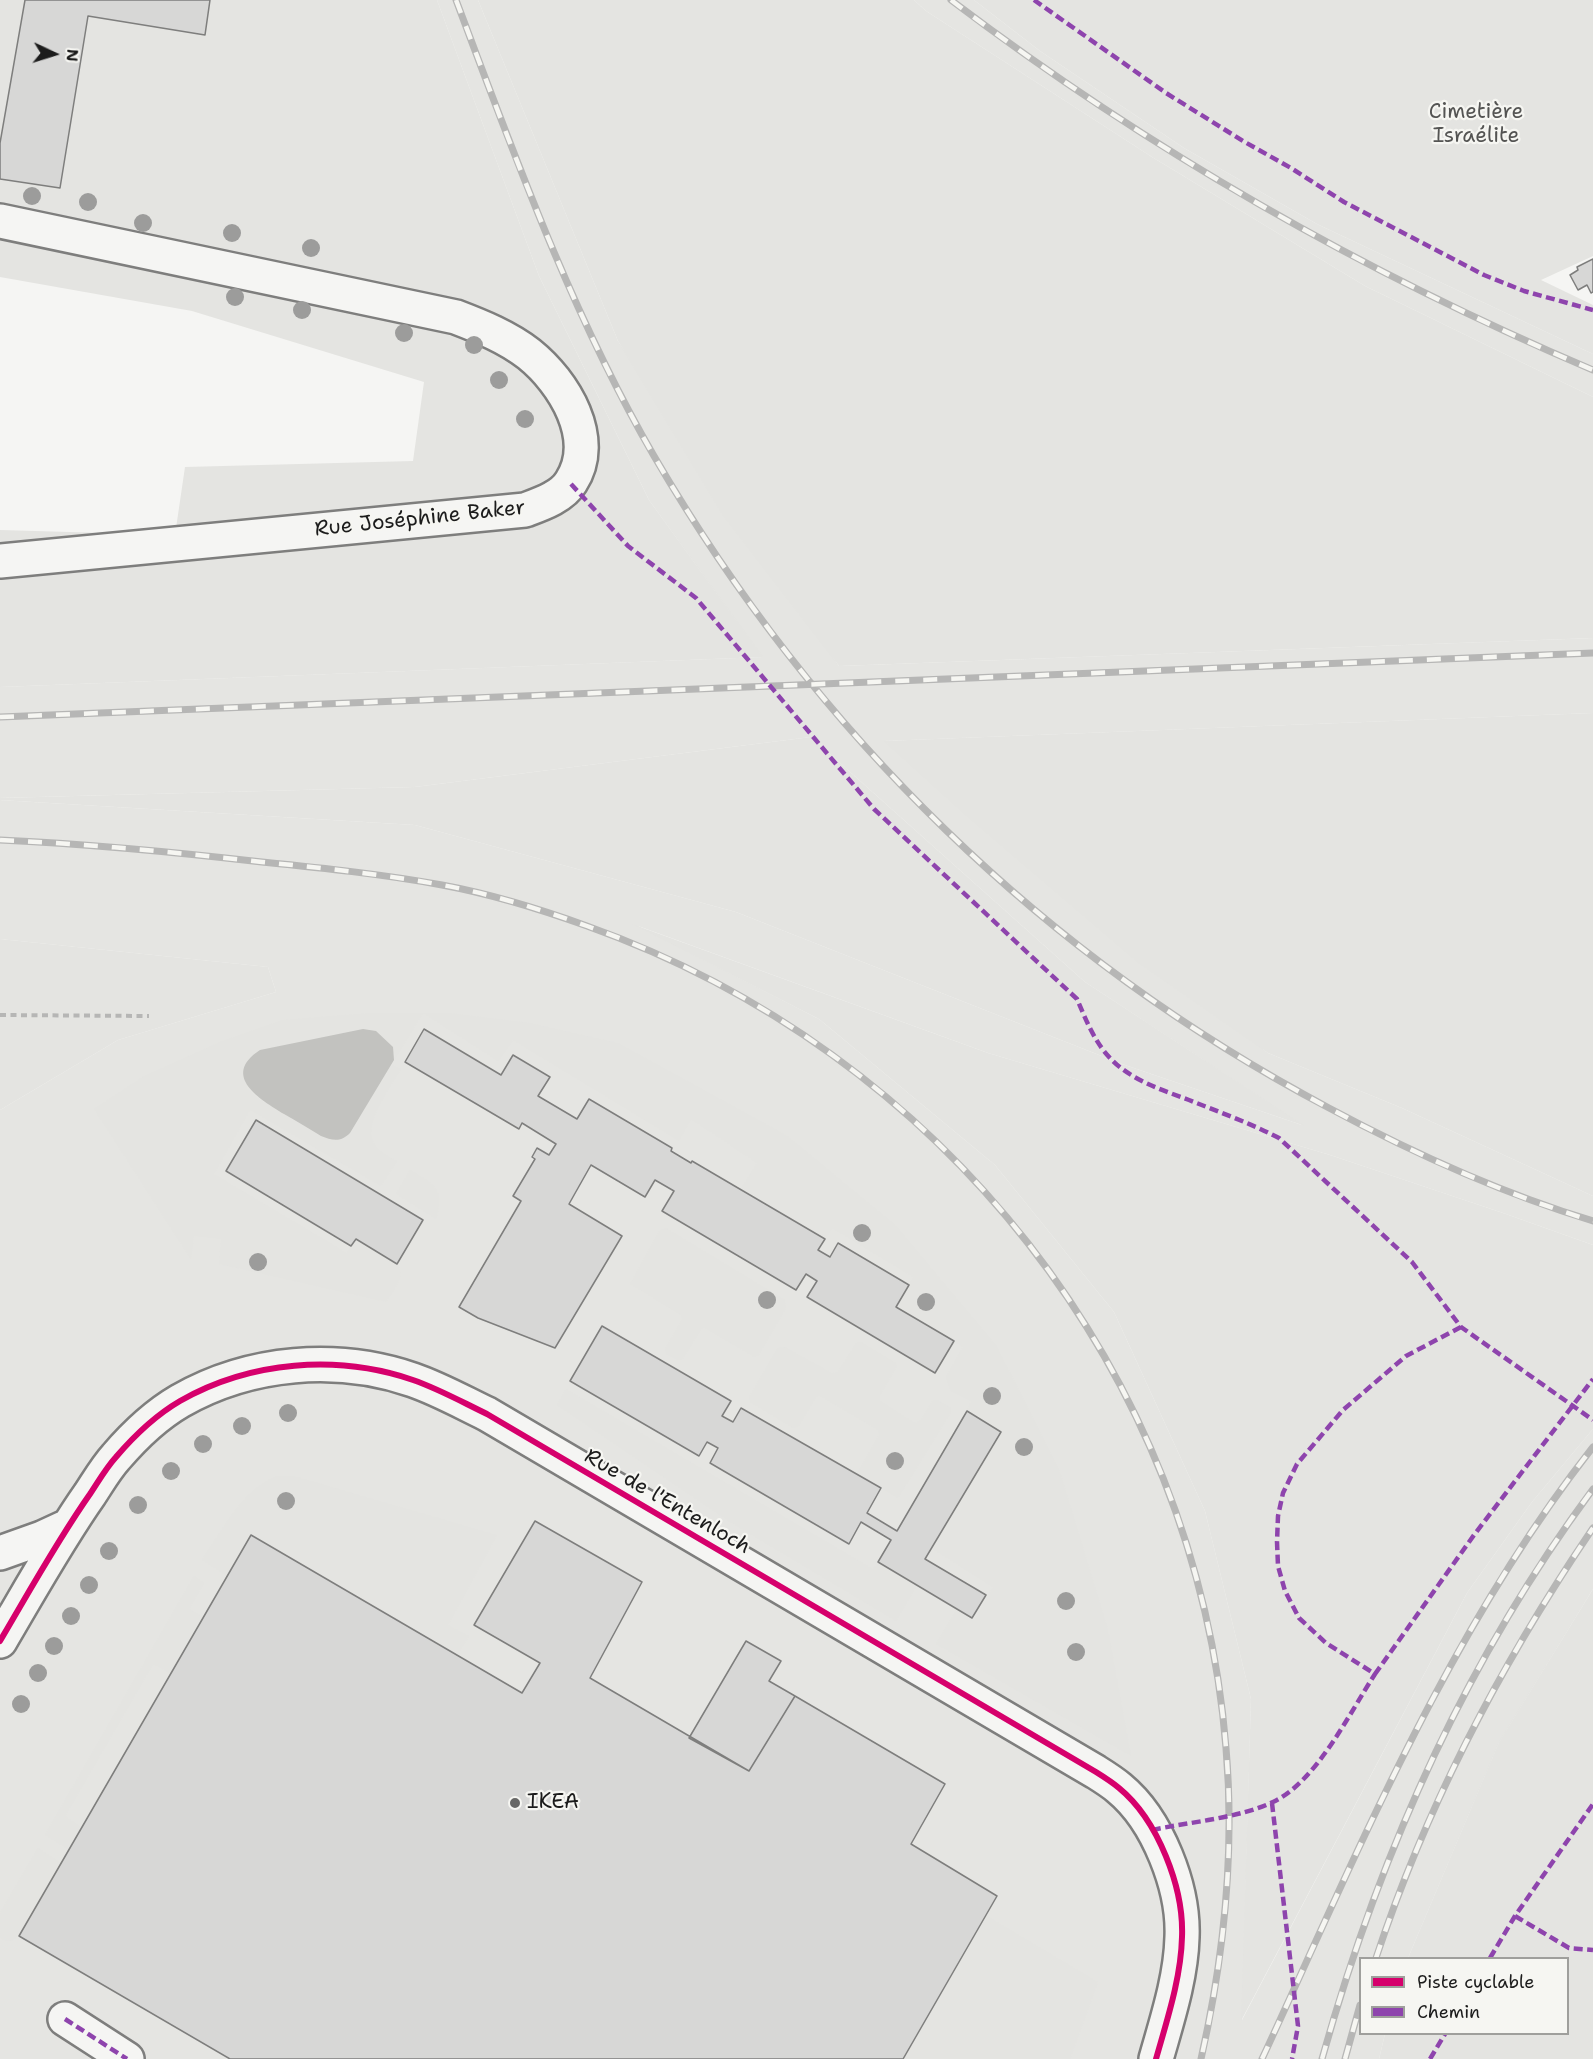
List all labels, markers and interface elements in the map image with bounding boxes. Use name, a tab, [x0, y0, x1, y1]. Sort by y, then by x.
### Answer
north arrow	[24, 24, 84, 84]
text: N	[62, 48, 83, 62]
park label: Cimetière Israélite	[1429, 100, 1523, 150]
street label: Rue Joséphine Baker	[313, 495, 527, 543]
street label: Rue de l'Entenloch	[579, 1444, 755, 1560]
place label: IKEA	[527, 1790, 579, 1816]
marker: IKEA	[508, 1796, 522, 1810]
legend	[1359, 1957, 1569, 2035]
text: Piste cyclable	[1417, 1970, 1534, 1994]
text: Chemin	[1417, 2000, 1480, 2024]

